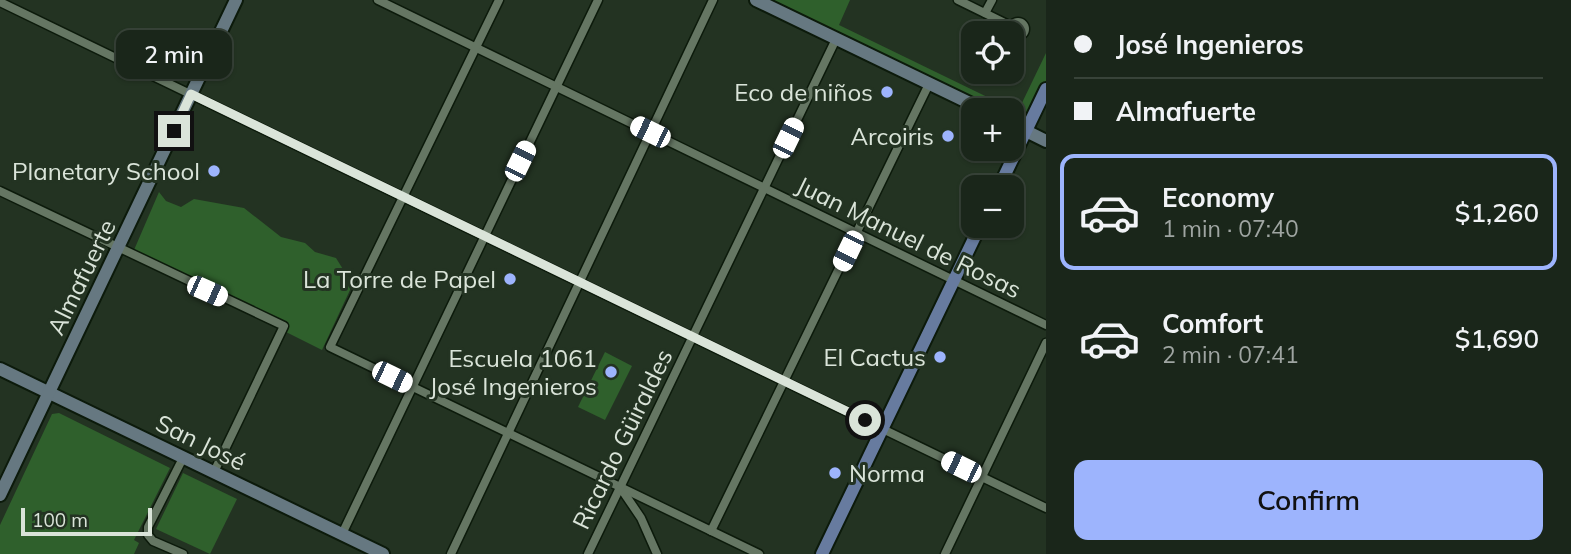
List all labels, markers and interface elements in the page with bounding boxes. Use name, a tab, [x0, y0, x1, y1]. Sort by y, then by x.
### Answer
map controls	[961, 21, 1024, 238]
button: locate	[961, 21, 1024, 84]
text: José Ingenieros	[1116, 28, 1304, 61]
callout: 2 min	[116, 30, 232, 78]
text: 2 min	[144, 40, 204, 69]
place label: Eco de niños	[734, 77, 873, 107]
marker: Eco de niños	[879, 84, 895, 100]
text: Almafuerte	[1116, 95, 1256, 128]
button: +	[961, 98, 1024, 161]
car	[627, 113, 674, 151]
route end	[158, 115, 190, 147]
car	[770, 115, 807, 161]
place label: Arcoiris	[850, 121, 934, 151]
marker: Arcoiris	[940, 128, 956, 144]
car	[502, 138, 539, 184]
place label: Planetary School	[12, 156, 200, 186]
marker: Planetary School	[206, 163, 222, 179]
street label: Juan Manuel de Rosas	[792, 170, 1026, 304]
button: −	[961, 175, 1024, 238]
icon: car	[1078, 181, 1141, 244]
text: Economy	[1162, 181, 1274, 214]
text: $1,260	[1455, 196, 1539, 229]
street label: Almafuerte	[40, 214, 122, 340]
text: 1 min · 07:40	[1162, 214, 1299, 243]
car	[830, 228, 867, 274]
place label: La Torre de Papel	[303, 264, 496, 294]
marker: La Torre de Papel	[502, 271, 518, 287]
car	[184, 273, 231, 309]
icon: car	[1078, 307, 1141, 370]
text: Comfort	[1162, 307, 1263, 340]
text: $1,690	[1455, 322, 1539, 355]
text: 2 min · 07:41	[1162, 340, 1299, 369]
place label: El Cactus	[823, 342, 926, 372]
place label: Escuela 1061 José Ingenieros	[429, 343, 597, 401]
street label: Ricardo Güiraldes	[565, 344, 679, 534]
marker: El Cactus	[932, 349, 948, 365]
car	[369, 358, 416, 396]
marker: Escuela 1061 José Ingenieros	[603, 364, 619, 380]
route start	[849, 404, 881, 436]
street label: San José	[151, 407, 251, 477]
car	[938, 448, 985, 486]
place label: Norma	[849, 458, 925, 488]
button: Confirm	[1074, 460, 1543, 540]
marker: Norma	[827, 465, 843, 481]
scale bar	[21, 505, 152, 537]
text: 100 m	[32, 508, 88, 532]

